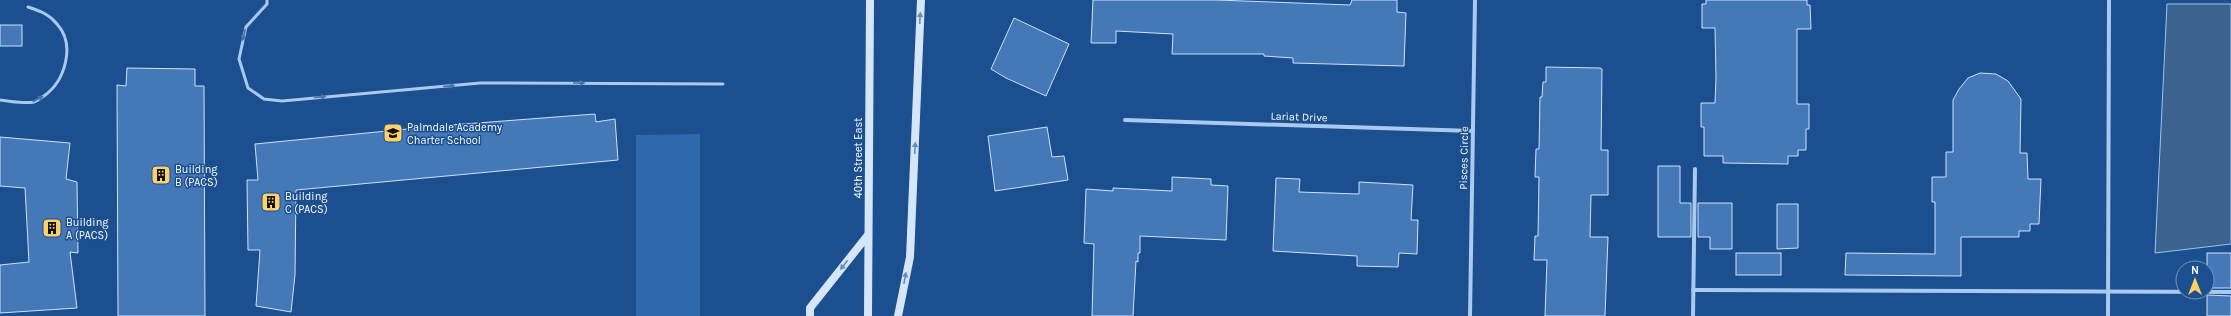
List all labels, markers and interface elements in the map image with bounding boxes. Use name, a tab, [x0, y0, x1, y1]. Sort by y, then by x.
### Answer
one-way arrow	[917, 12, 924, 24]
one-way arrow	[241, 29, 247, 41]
one-way arrow	[573, 80, 586, 86]
one-way arrow	[443, 83, 455, 89]
one-way arrow	[314, 94, 326, 101]
one-way arrow	[32, 96, 44, 102]
street label: Lariat Drive	[1270, 110, 1328, 125]
street label: 40th Street East	[852, 117, 865, 199]
place label: Palmdale Academy Charter School	[407, 121, 502, 147]
school or university icon: Palmdale Academy Charter School	[382, 122, 404, 144]
street label: Pisces Circle	[1457, 126, 1471, 190]
one-way arrow	[911, 142, 918, 154]
place label: Building B (PACS)	[175, 163, 218, 189]
building icon: Building B (PACS)	[150, 164, 172, 186]
place label: Building C (PACS)	[285, 190, 328, 216]
building icon: Building C (PACS)	[260, 191, 282, 213]
place label: Building A (PACS)	[66, 216, 109, 242]
building icon: Building A (PACS)	[41, 217, 63, 239]
one-way arrow	[840, 260, 849, 271]
north arrow	[2175, 260, 2215, 300]
text: N	[2191, 264, 2199, 277]
one-way arrow	[903, 272, 909, 284]

